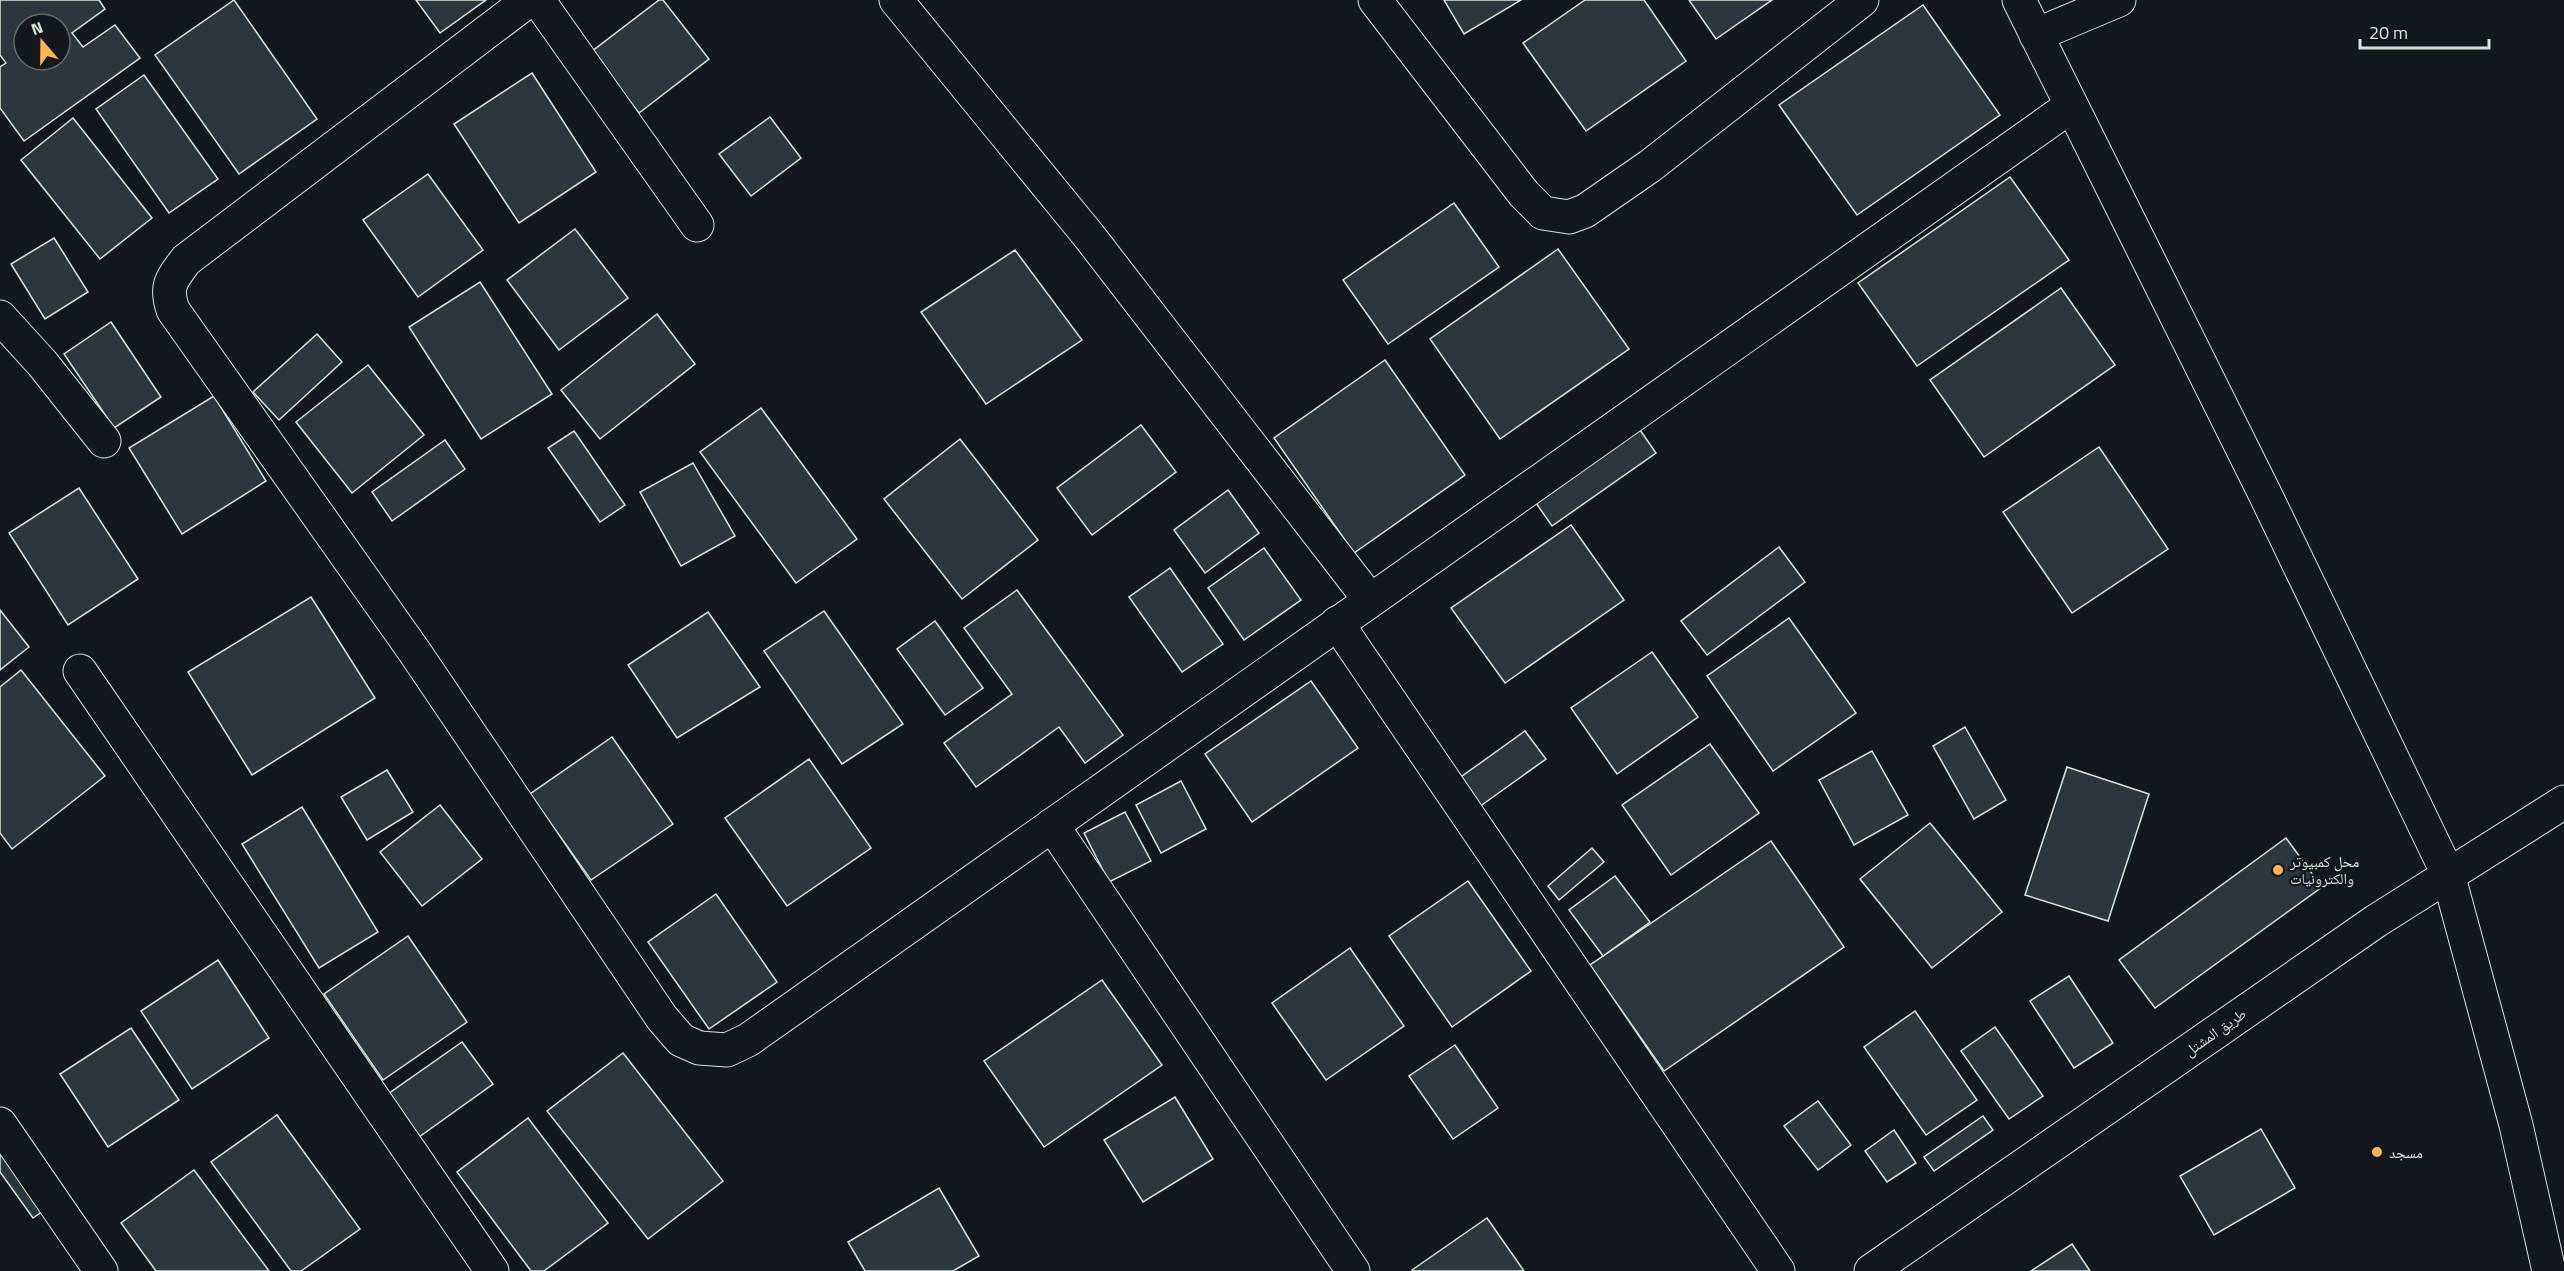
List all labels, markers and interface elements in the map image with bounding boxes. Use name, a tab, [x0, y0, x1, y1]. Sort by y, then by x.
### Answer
north arrow	[12, 12, 72, 72]
scale bar	[2360, 12, 2489, 50]
text: N	[28, 15, 46, 41]
text: 20 m	[2369, 19, 2408, 46]
place label: محل كمبيوتر والكترونيات	[2289, 850, 2360, 890]
marker: محل كمبيوتر والكترونيات	[2271, 863, 2285, 877]
street label: طريق المشتل	[2179, 1002, 2251, 1062]
place label: مسجد	[2389, 1141, 2423, 1164]
marker: مسجد	[2370, 1145, 2384, 1159]

